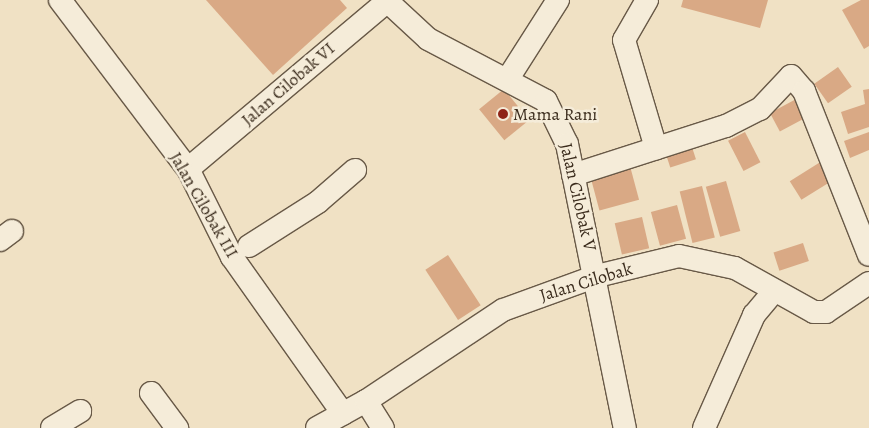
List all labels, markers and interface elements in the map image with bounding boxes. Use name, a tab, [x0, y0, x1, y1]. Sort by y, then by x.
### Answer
street label: Jalan Cilobak VI	[237, 38, 339, 130]
place label: Mama Rani	[513, 103, 597, 125]
marker: Mama Rani	[497, 108, 509, 120]
street label: Jalan Cilobak V	[555, 141, 601, 253]
street label: Jalan Cilobak III	[165, 148, 243, 262]
street label: Jalan Cilobak	[537, 258, 635, 306]

